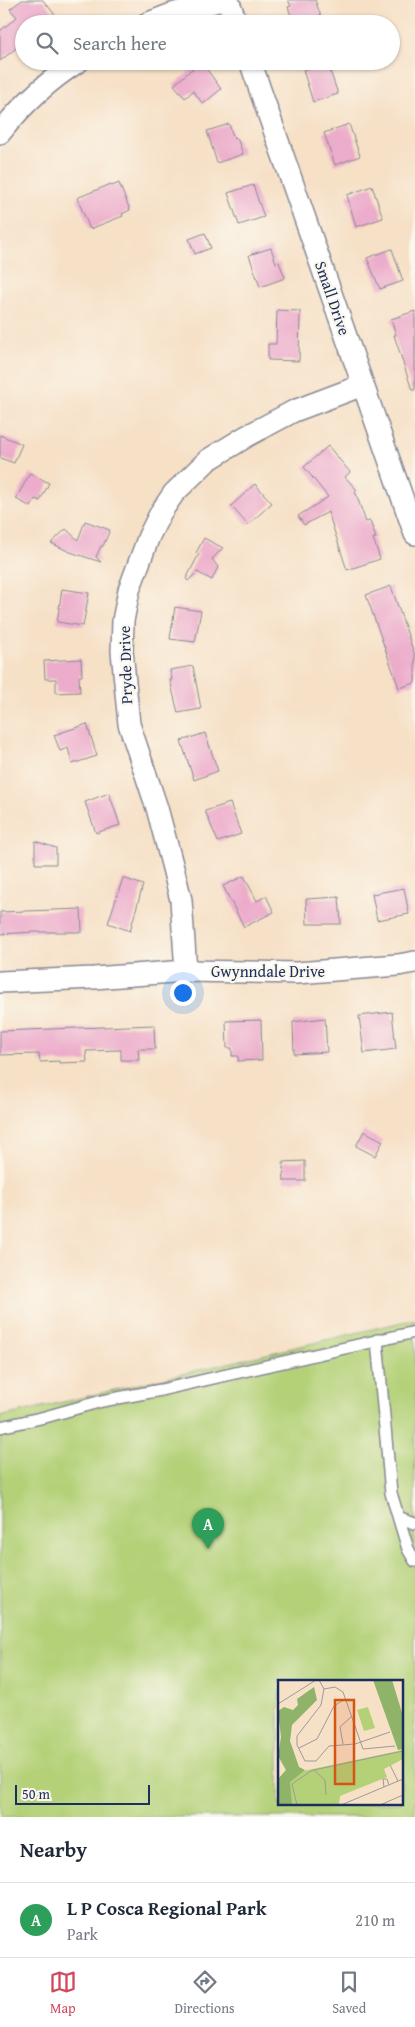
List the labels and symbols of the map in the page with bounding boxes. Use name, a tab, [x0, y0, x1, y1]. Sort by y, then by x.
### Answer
street label: Small Drive	[309, 258, 357, 338]
street label: Pryde Drive	[112, 625, 138, 705]
street label: Gwynndale Drive	[211, 959, 325, 983]
your location	[170, 980, 196, 1006]
pin: A	[192, 1508, 224, 1549]
inset map	[278, 1680, 402, 1804]
scale bar	[15, 1782, 150, 1805]

